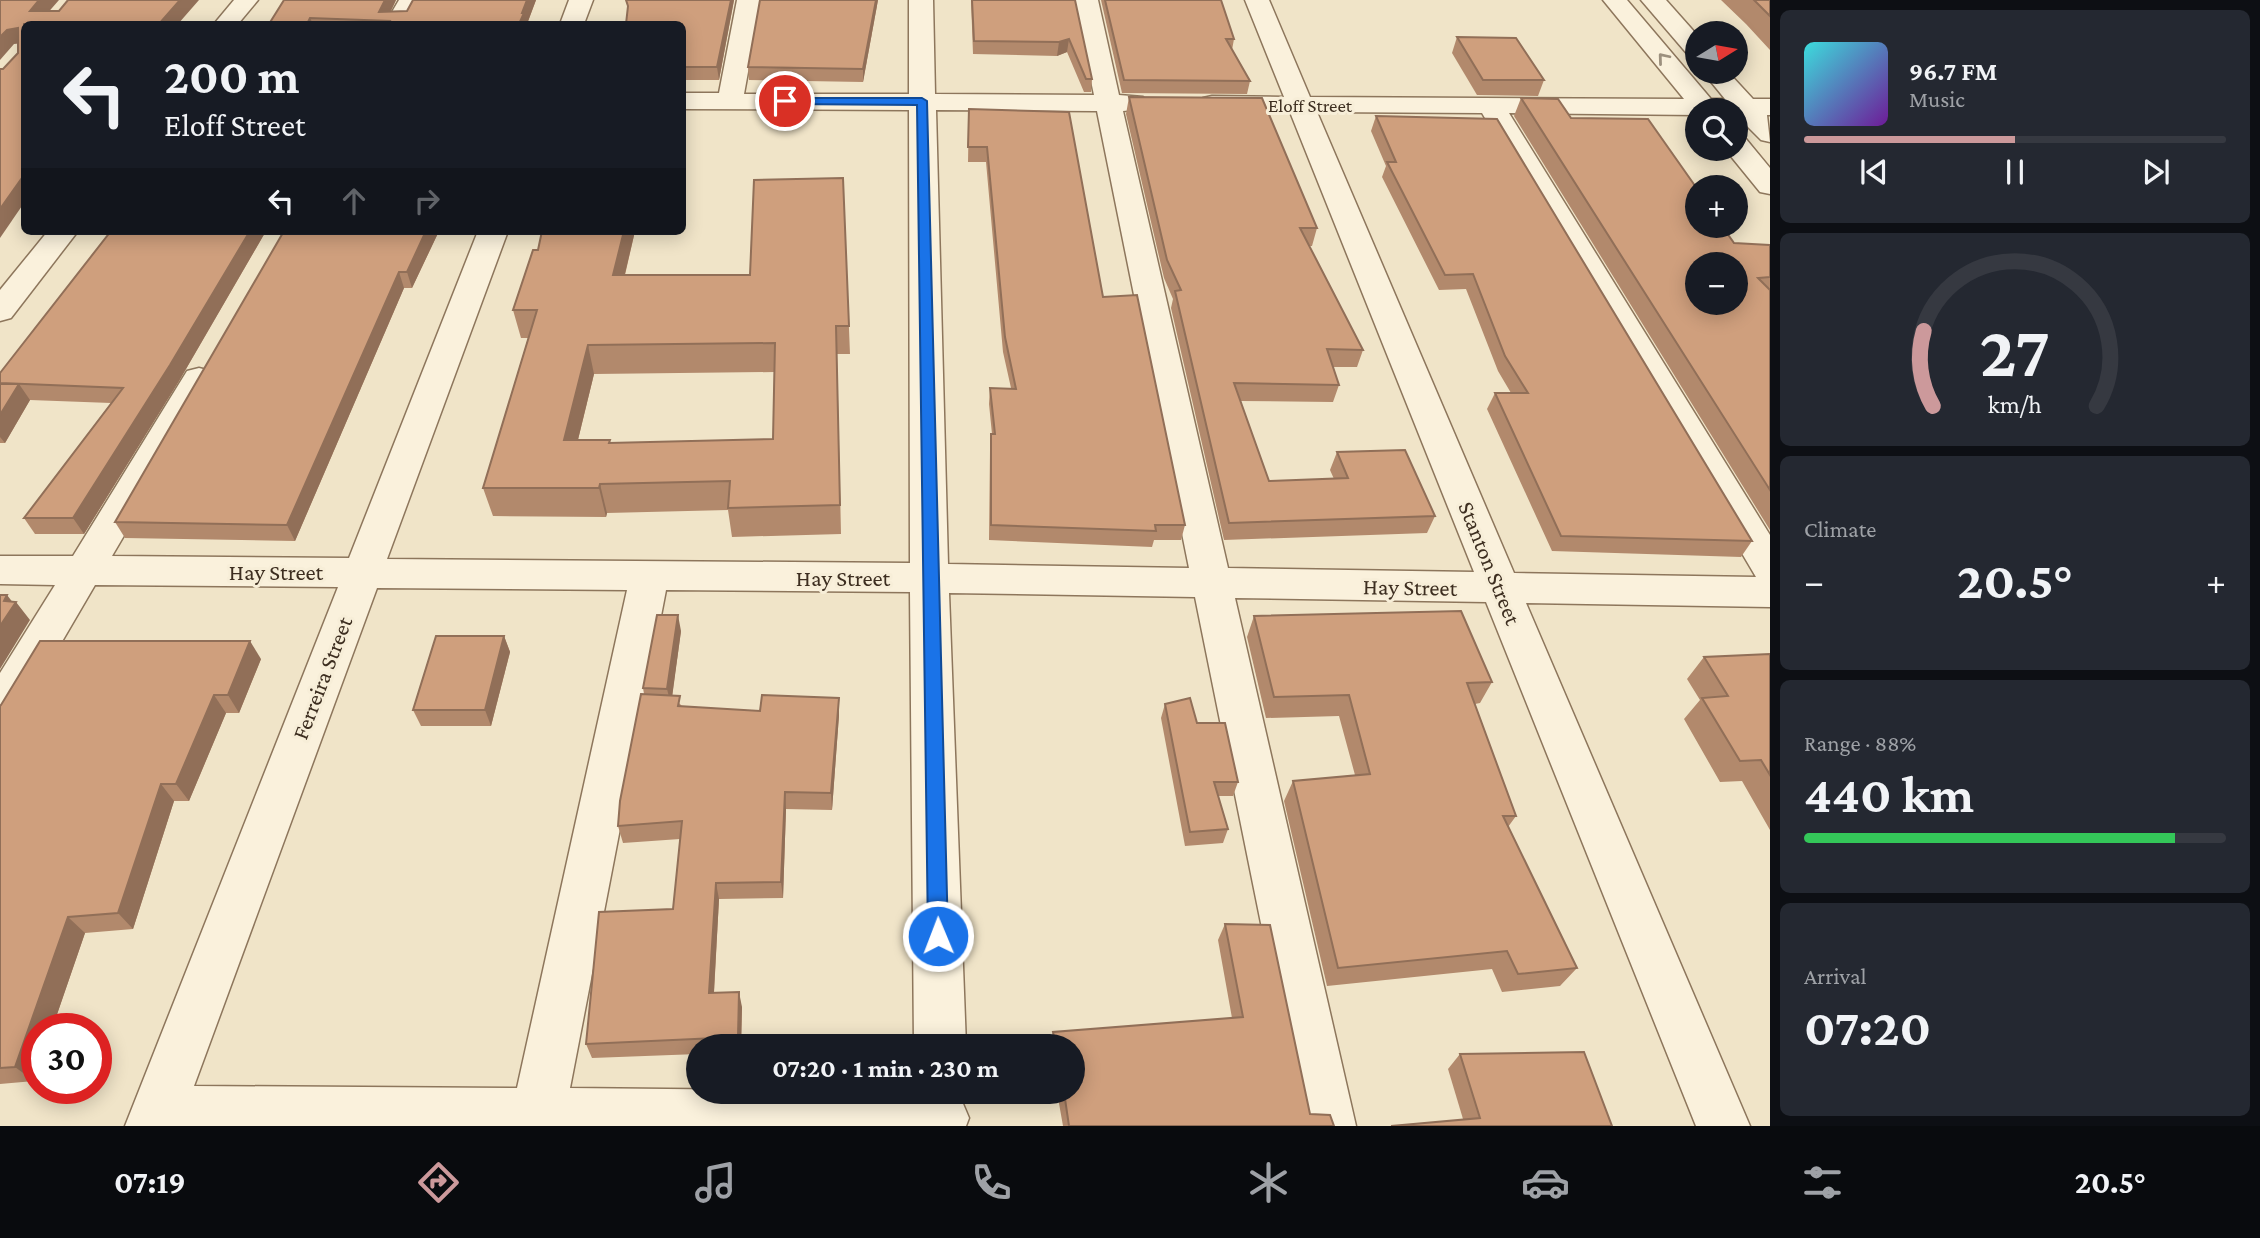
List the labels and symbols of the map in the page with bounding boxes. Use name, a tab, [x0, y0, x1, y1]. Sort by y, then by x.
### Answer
north arrow	[1685, 21, 1748, 84]
one-way arrow	[1659, 53, 1671, 66]
pin	[755, 71, 815, 131]
street label: Eloff Street	[1268, 95, 1353, 116]
street label: Stanton Street	[1453, 498, 1527, 629]
street label: Hay Street	[229, 559, 324, 585]
street label: Hay Street	[796, 565, 891, 591]
street label: Hay Street	[1363, 573, 1458, 601]
street label: Ferreira Street	[287, 613, 357, 743]
position arrow	[901, 899, 975, 973]
speed limit sign: 30	[21, 1013, 112, 1104]

